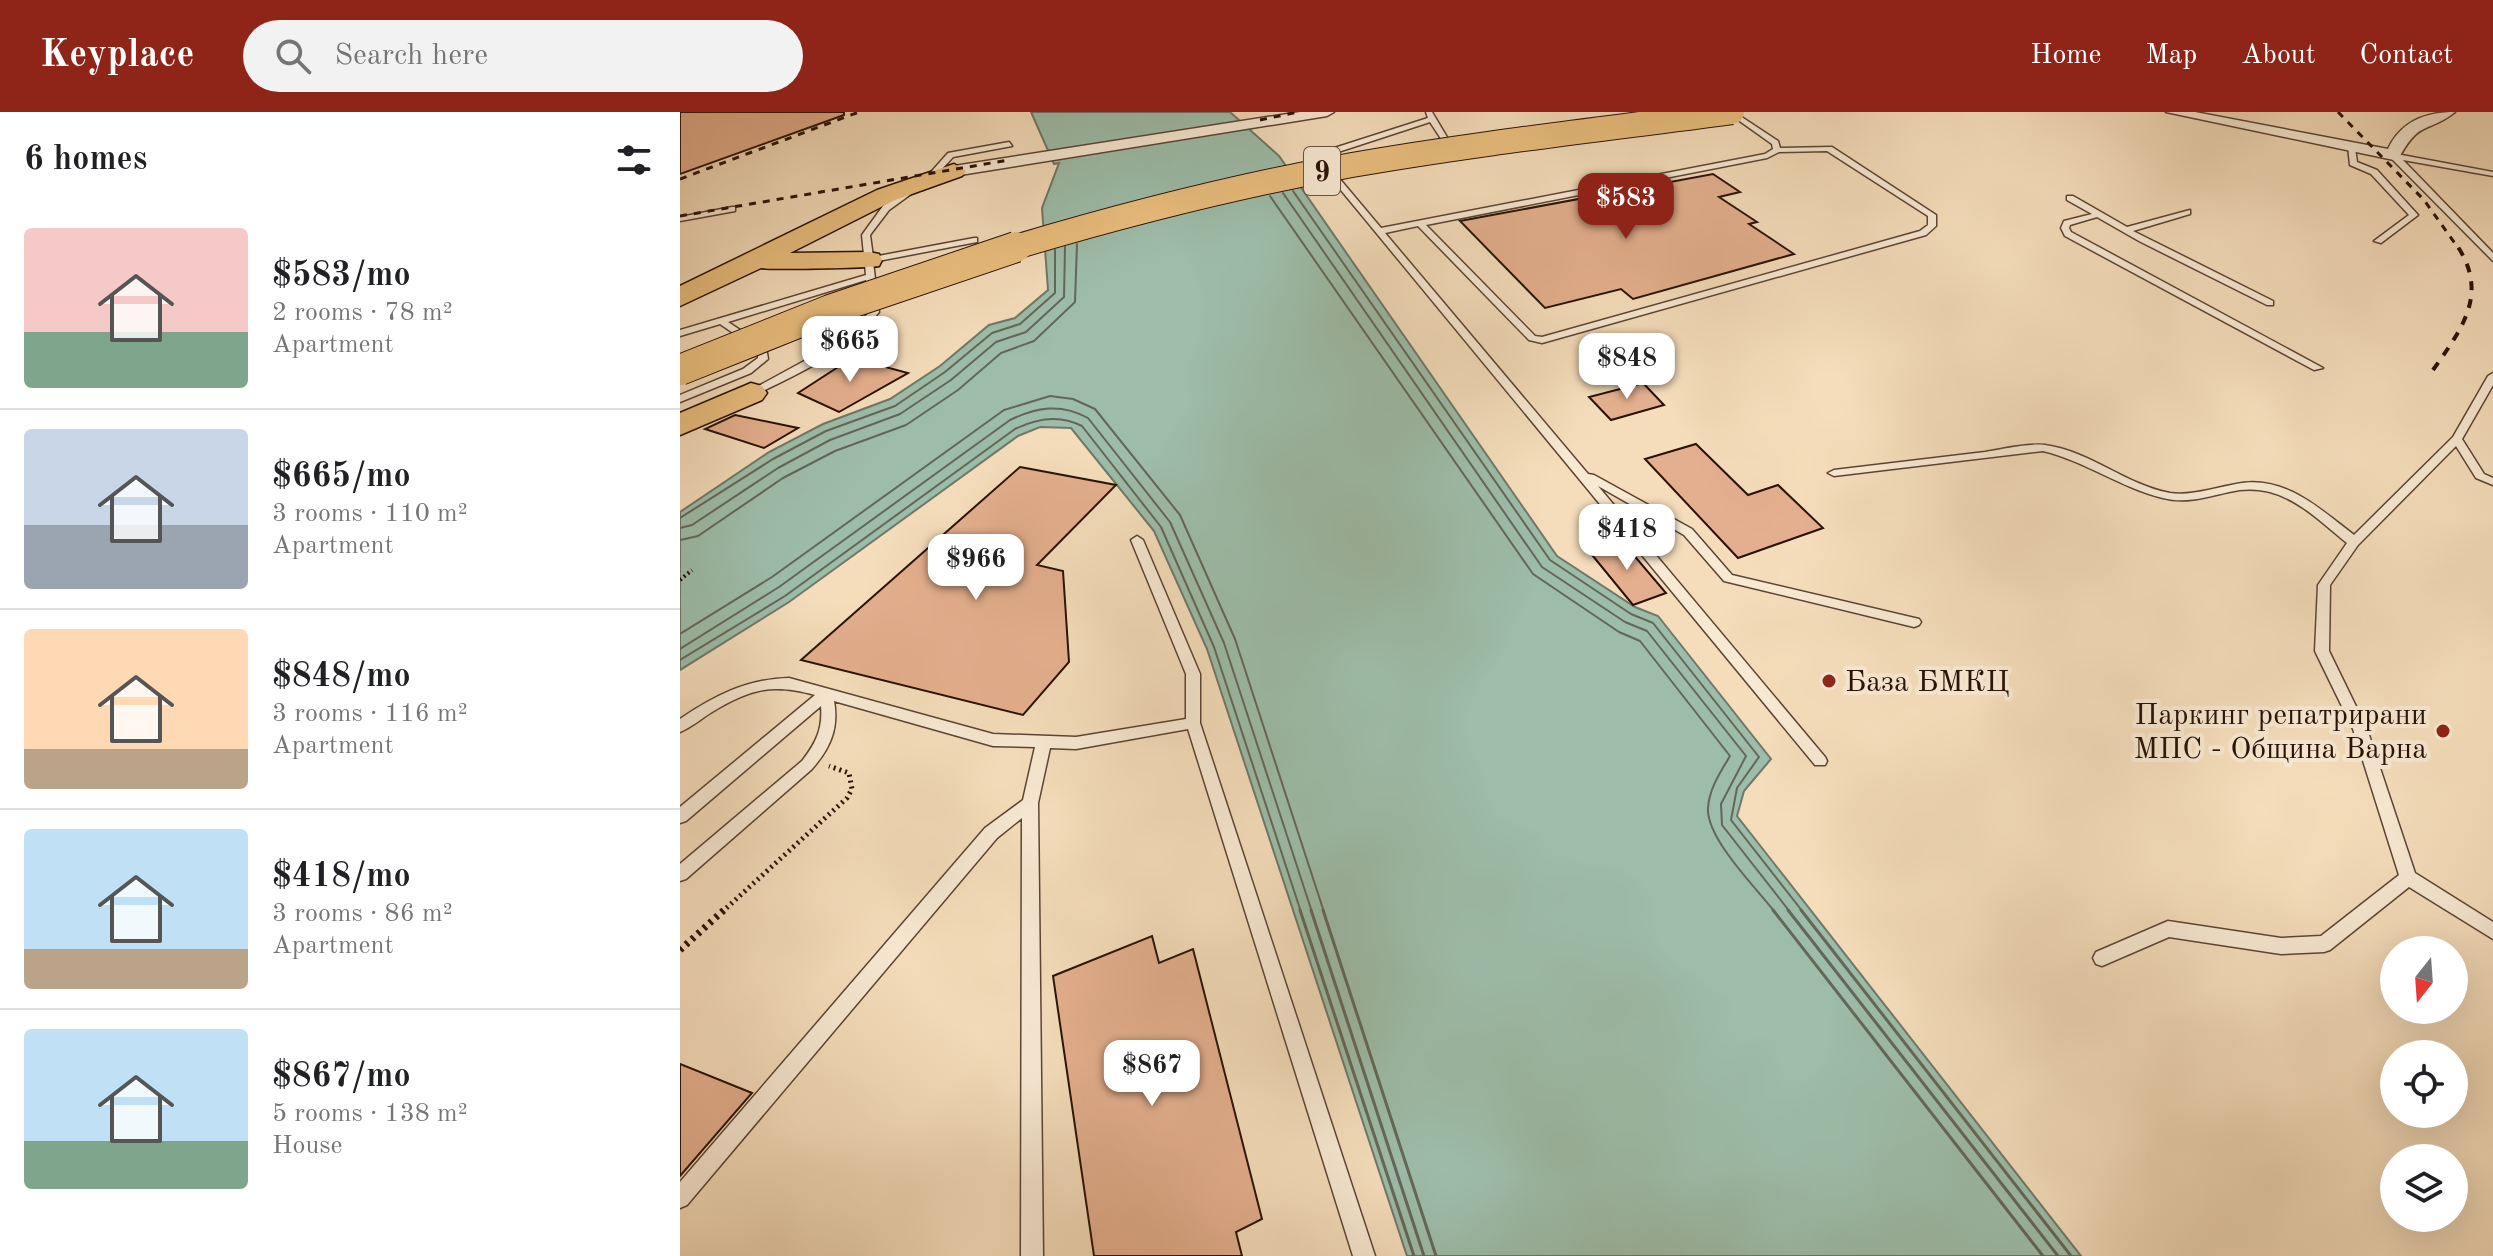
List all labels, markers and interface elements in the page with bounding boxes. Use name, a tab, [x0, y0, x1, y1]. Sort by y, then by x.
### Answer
search box	[243, 20, 803, 92]
icon: search	[271, 34, 315, 78]
text: Keyplace	[40, 37, 195, 75]
text: Search here	[335, 41, 488, 71]
text: Home	[2030, 42, 2101, 70]
text: Map	[2145, 42, 2197, 70]
text: About	[2241, 42, 2316, 70]
text: Contact	[2360, 42, 2453, 70]
icon: filters	[612, 138, 656, 182]
text: 6 homes	[24, 143, 147, 177]
road number: 9	[1304, 147, 1340, 195]
pin: $583	[1579, 173, 1673, 241]
text: $583	[1596, 186, 1656, 212]
text: $583/mo	[272, 259, 411, 293]
icon: home	[88, 260, 184, 356]
text: 2 rooms · 78 m²	[272, 300, 453, 326]
pin: $665	[803, 316, 897, 384]
text: $665	[820, 329, 880, 355]
text: Apartment	[272, 332, 394, 358]
pin: $848	[1580, 333, 1674, 401]
text: $848	[1597, 346, 1657, 372]
text: $665/mo	[272, 460, 411, 494]
icon: home	[88, 461, 184, 557]
text: 3 rooms · 110 m²	[272, 501, 468, 527]
pin: $418	[1580, 504, 1674, 572]
text: $418	[1597, 517, 1657, 543]
text: Apartment	[272, 533, 394, 559]
pin: $966	[929, 534, 1023, 602]
text: $966	[946, 547, 1006, 573]
text: $848/mo	[272, 660, 411, 694]
icon: home	[88, 661, 184, 757]
place label: База БМКЦ	[1845, 668, 2010, 698]
marker: База БМКЦ	[1820, 672, 1838, 690]
text: 3 rooms · 116 m²	[272, 701, 468, 727]
place label: Паркинг репатрирани МПС - Община Варна	[2133, 701, 2427, 765]
marker: Паркинг репатрирани МПС - Община Варна	[2434, 722, 2452, 740]
text: Apartment	[272, 733, 394, 759]
text: $418/mo	[272, 860, 411, 894]
icon: home	[88, 861, 184, 957]
text: 3 rooms · 86 m²	[272, 901, 453, 927]
text: Apartment	[272, 933, 394, 959]
north arrow	[2380, 936, 2468, 1024]
map controls	[2380, 936, 2468, 1232]
pin: $867	[1105, 1040, 1199, 1108]
button: locate	[2380, 1040, 2468, 1128]
text: $867	[1122, 1053, 1182, 1079]
text: $867/mo	[272, 1060, 411, 1094]
icon: home	[88, 1061, 184, 1157]
text: 5 rooms · 138 m²	[272, 1101, 468, 1127]
text: House	[272, 1133, 343, 1159]
button: layers	[2380, 1144, 2468, 1232]

